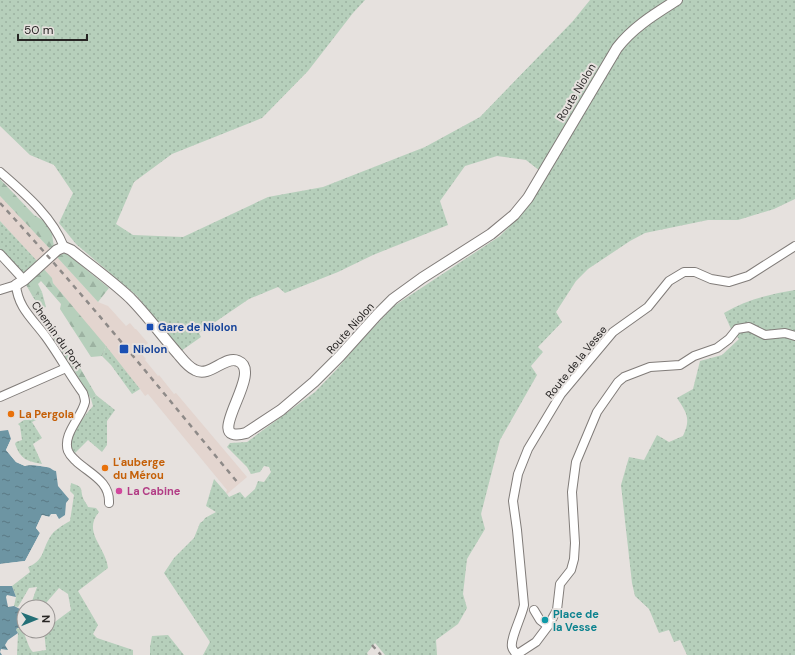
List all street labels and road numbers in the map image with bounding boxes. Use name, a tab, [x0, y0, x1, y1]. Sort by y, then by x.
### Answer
street label: Route Niolon	[553, 61, 599, 123]
street label: Chemin du Port	[29, 299, 85, 371]
street label: Route Niolon	[323, 299, 377, 357]
street label: Route de la Vesse	[542, 323, 610, 401]

